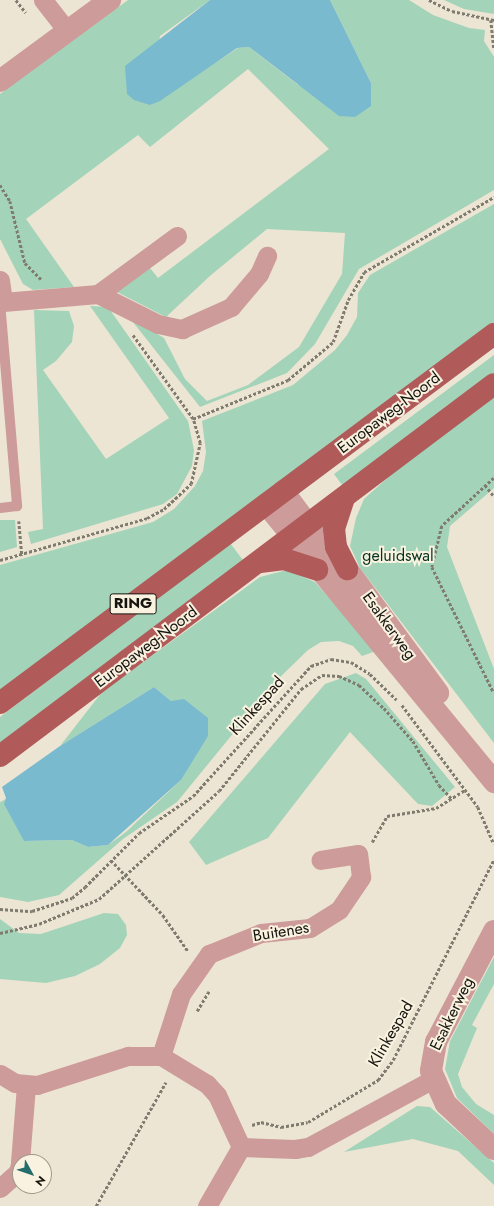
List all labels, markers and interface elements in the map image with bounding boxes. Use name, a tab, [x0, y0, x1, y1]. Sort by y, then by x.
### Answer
street label: Europaweg-Noord	[334, 368, 444, 458]
park label: geluidswal	[362, 546, 434, 566]
street label: Esakkerweg	[358, 588, 420, 664]
road number: RING	[109, 591, 157, 617]
street label: Europaweg-Noord	[91, 602, 201, 692]
street label: Klinkespad	[226, 673, 288, 739]
street label: Buitenes	[252, 918, 310, 946]
street label: Esakkerweg	[426, 974, 478, 1054]
street label: Klinkespad	[365, 998, 417, 1070]
north arrow	[12, 1154, 52, 1194]
text: N	[31, 1173, 49, 1190]

